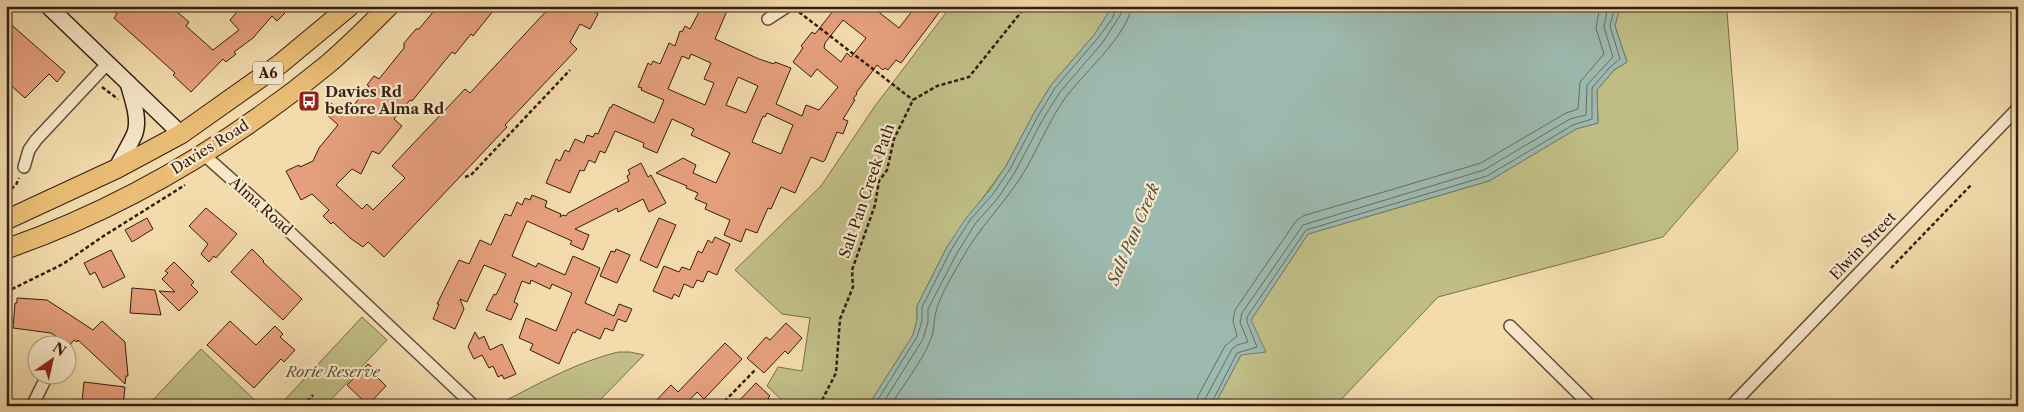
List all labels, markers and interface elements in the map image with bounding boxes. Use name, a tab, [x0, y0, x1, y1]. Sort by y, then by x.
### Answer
road number: A6	[253, 62, 283, 84]
place label: Davies Rd before Alma Rd	[324, 82, 444, 118]
bus stop icon: Davies Rd before Alma Rd	[297, 89, 321, 113]
street label: Davies Road	[167, 115, 252, 178]
street label: Salt Pan Creek Path	[835, 121, 899, 260]
street label: Alma Road	[225, 172, 297, 239]
water label: Salt Pan Creek	[1102, 180, 1164, 289]
street label: Elwin Street	[1825, 207, 1900, 284]
north arrow	[28, 334, 78, 384]
text: N	[49, 338, 69, 360]
park label: Rorie Reserve	[285, 362, 381, 381]

